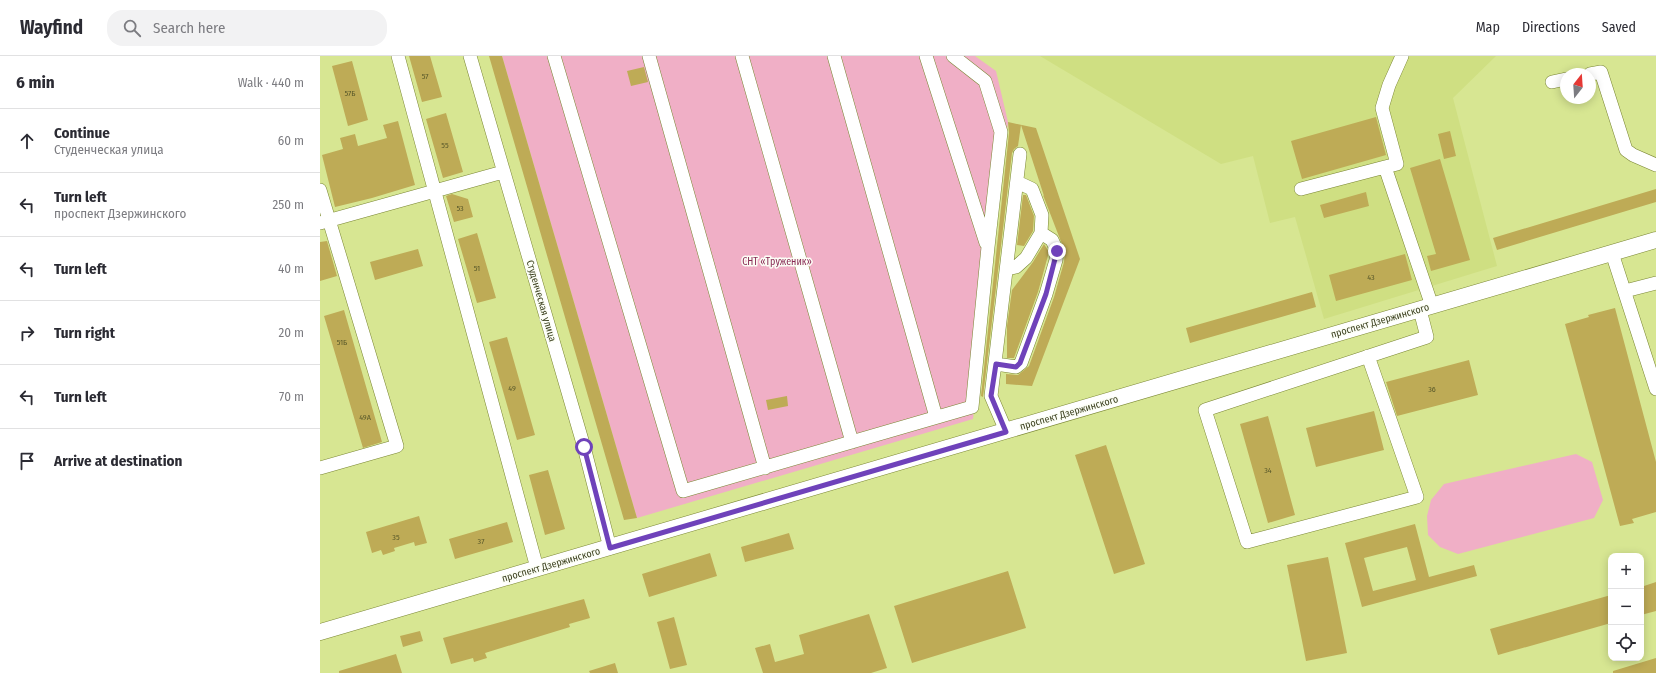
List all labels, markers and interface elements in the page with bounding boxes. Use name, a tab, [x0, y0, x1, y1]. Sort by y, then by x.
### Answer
search box	[107, 10, 387, 46]
text: Wayfind	[20, 16, 83, 39]
icon: search	[121, 17, 143, 39]
text: Search here	[153, 19, 225, 37]
text: Map	[1476, 19, 1500, 36]
text: Directions	[1522, 19, 1580, 36]
text: Saved	[1602, 19, 1636, 36]
north arrow	[1560, 68, 1596, 104]
text: 6 min	[16, 72, 55, 93]
house number: 57	[422, 72, 429, 81]
text: Walk · 440 m	[238, 75, 304, 90]
house number: 57Б	[345, 89, 355, 98]
text: Continue	[54, 124, 110, 142]
icon: ahead	[16, 130, 38, 152]
text: 60 m	[278, 133, 304, 148]
house number: 55	[441, 141, 449, 150]
text: Студенческая улица	[54, 142, 164, 157]
text: Turn left	[54, 188, 107, 206]
icon: left	[16, 194, 38, 216]
text: 250 m	[272, 197, 304, 212]
house number: 53	[456, 204, 464, 213]
text: проспект Дзержинского	[54, 206, 186, 221]
route end	[1048, 242, 1066, 260]
park label: СНТ «Труженик»	[742, 256, 812, 268]
icon: left	[16, 258, 38, 280]
street label: Студенческая улица	[524, 259, 558, 343]
text: Turn left	[54, 260, 107, 278]
text: 40 m	[278, 261, 304, 276]
house number: 51	[474, 264, 480, 273]
house number: 43	[1367, 273, 1375, 282]
street label: проспект Дзержинского	[1329, 301, 1431, 341]
icon: right	[16, 322, 38, 344]
text: Turn right	[54, 324, 115, 342]
text: 20 m	[278, 325, 304, 340]
house number: 51Б	[337, 338, 347, 347]
house number: 49	[508, 384, 516, 393]
house number: 36	[1428, 385, 1436, 394]
icon: left	[16, 386, 38, 408]
text: Turn left	[54, 388, 107, 406]
text: 70 m	[279, 389, 304, 404]
street label: проспект Дзержинского	[1018, 393, 1120, 433]
house number: 49А	[359, 413, 372, 422]
route start	[575, 438, 593, 456]
icon: arrive	[16, 450, 38, 472]
text: Arrive at destination	[54, 452, 182, 470]
house number: 34	[1264, 466, 1272, 475]
house number: 35	[392, 533, 400, 542]
house number: 37	[478, 537, 485, 546]
street label: проспект Дзержинского	[500, 545, 602, 585]
map controls	[1608, 553, 1644, 661]
button: +	[1608, 553, 1644, 589]
button: −	[1608, 589, 1644, 625]
button: locate	[1608, 625, 1644, 661]

